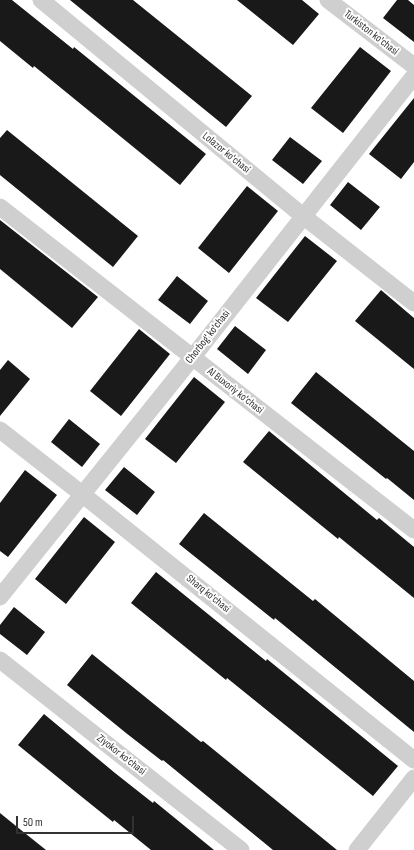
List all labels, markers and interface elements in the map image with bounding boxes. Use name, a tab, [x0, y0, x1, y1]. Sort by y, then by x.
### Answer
street label: Turkiston ko'chasi	[341, 8, 401, 58]
street label: Lolazor ko'chasi	[199, 130, 253, 176]
street label: Chorbog' ko'chasi	[183, 308, 233, 366]
street label: Al Buxoriy ko'chasi	[204, 365, 266, 417]
street label: Sharq ko'chasi	[183, 572, 233, 616]
street label: Ziyokor ko'chasi	[94, 732, 148, 778]
scale bar	[18, 808, 136, 834]
text: 50 m	[23, 815, 43, 830]

